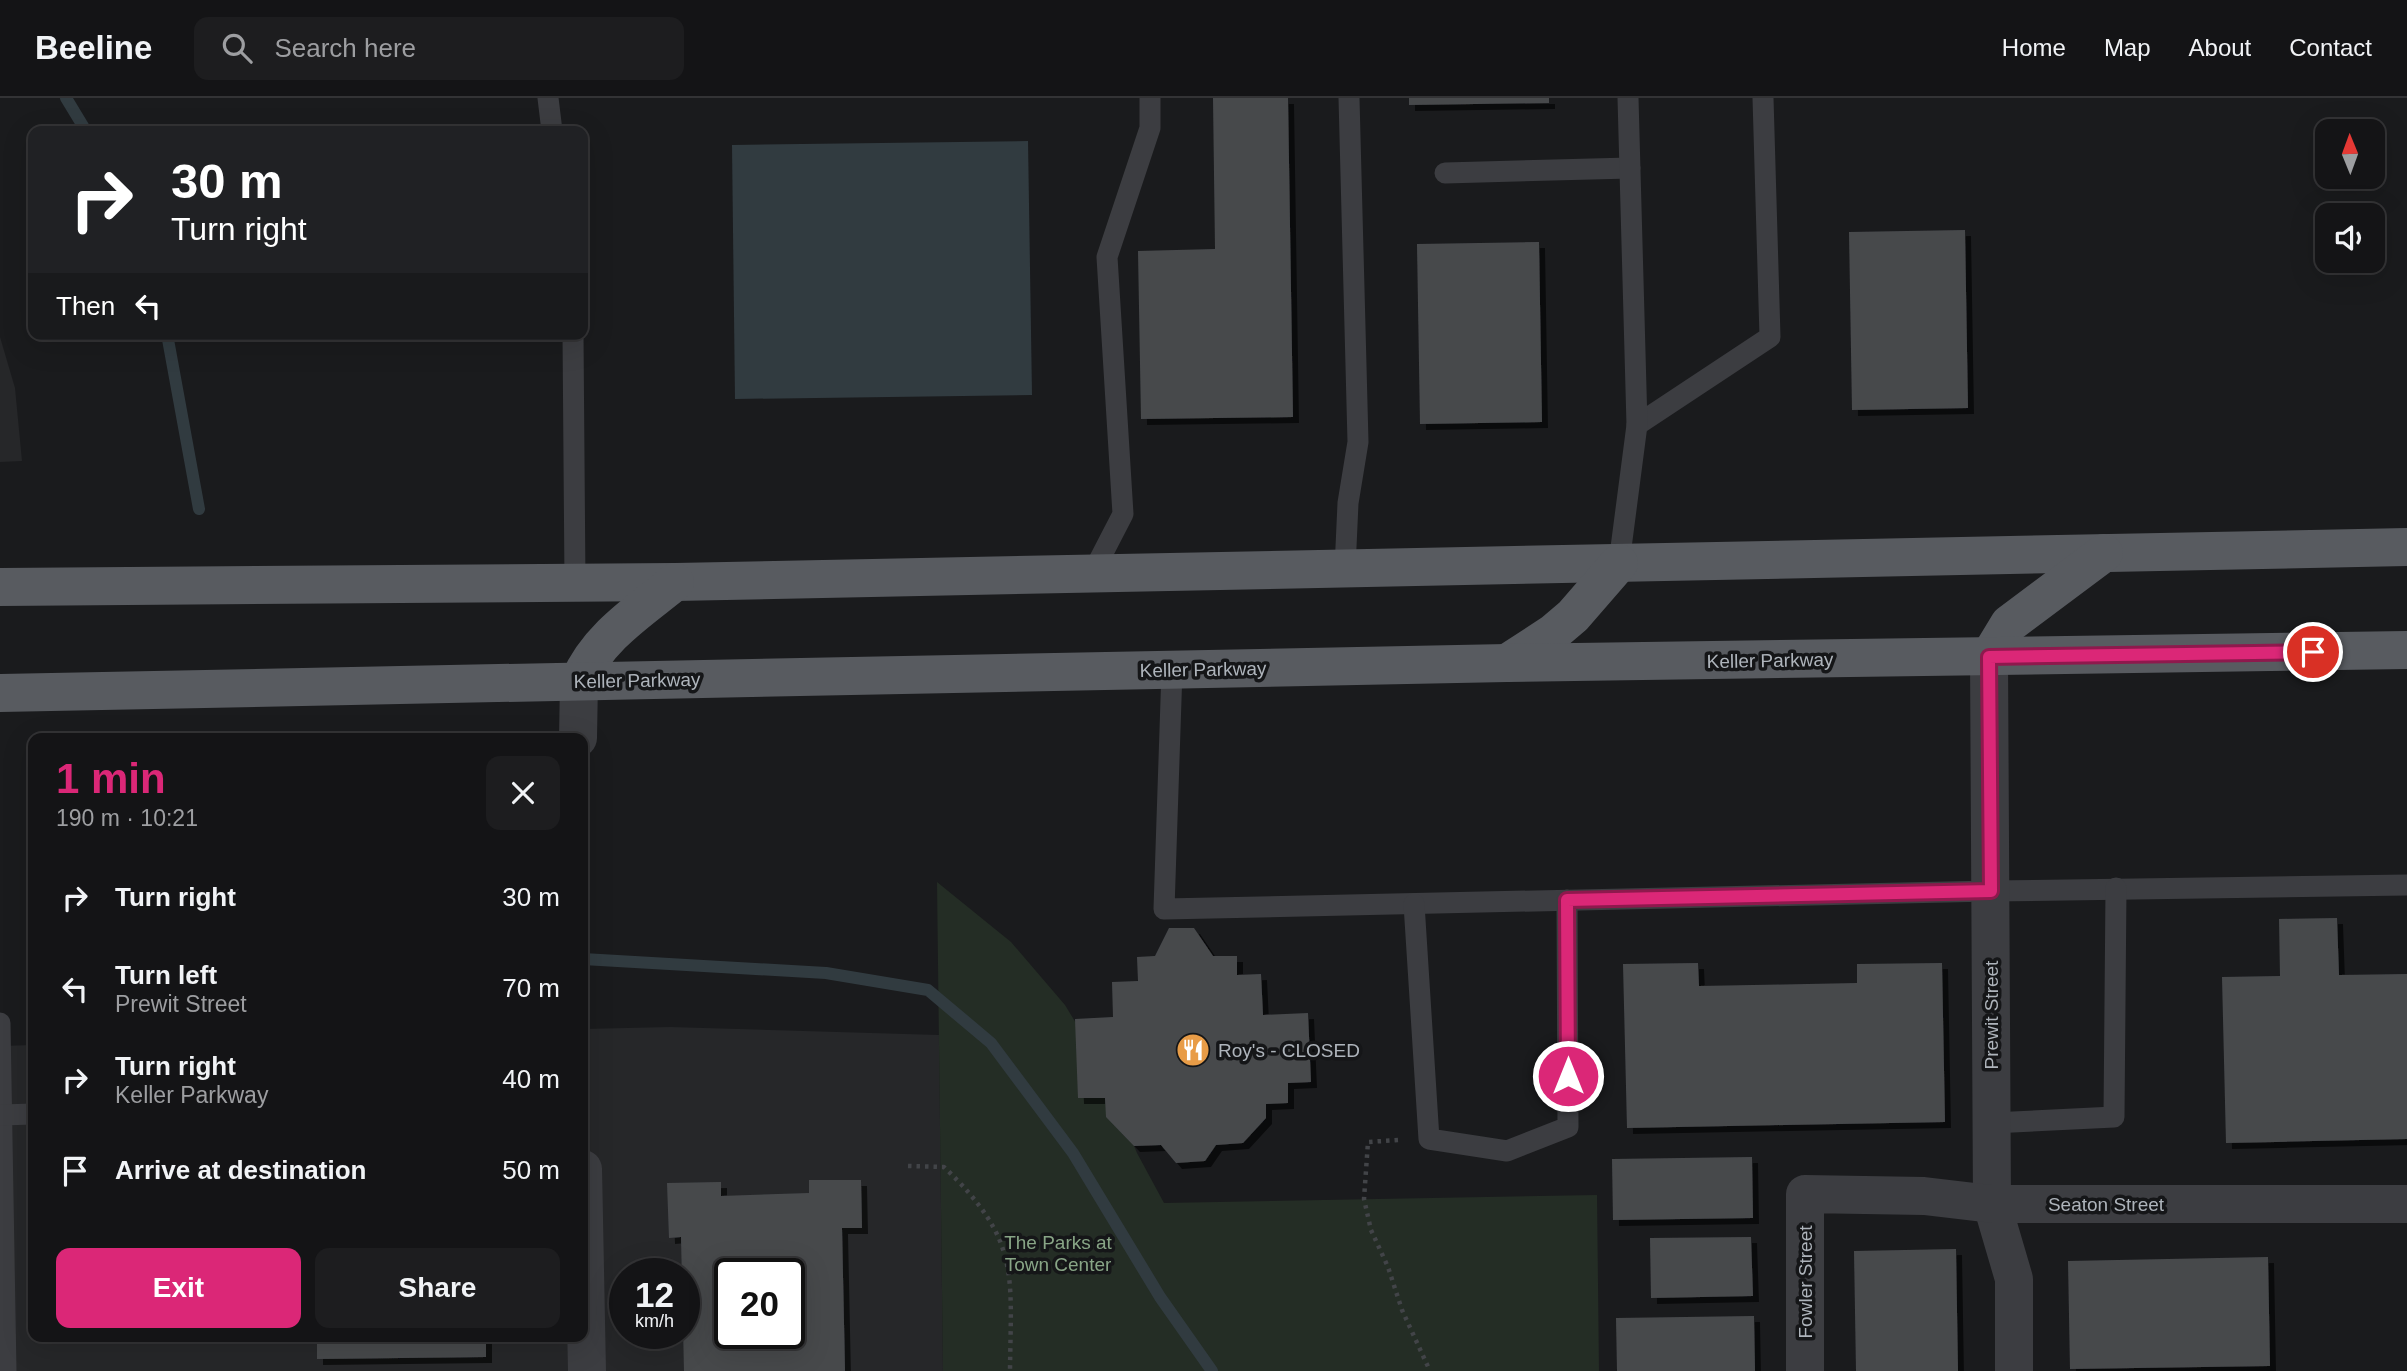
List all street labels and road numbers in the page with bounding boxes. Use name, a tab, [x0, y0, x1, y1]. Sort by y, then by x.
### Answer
street label: Keller Parkway	[1706, 649, 1834, 672]
street label: Keller Parkway	[1139, 658, 1267, 681]
street label: Keller Parkway	[573, 669, 701, 692]
street label: Prewit Street	[1981, 960, 2002, 1069]
street label: Seaton Street	[2048, 1194, 2165, 1215]
street label: Fowler Street	[1795, 1225, 1816, 1338]

